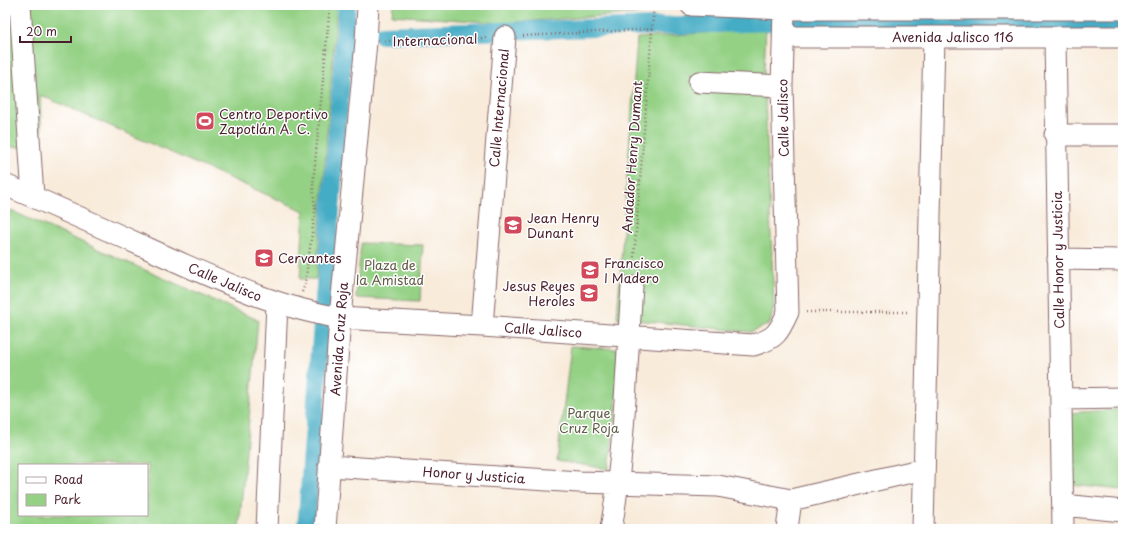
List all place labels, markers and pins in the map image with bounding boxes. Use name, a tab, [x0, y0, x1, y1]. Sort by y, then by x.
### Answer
place label: Centro Deportivo Zapotlán A. C.	[219, 104, 328, 138]
sports icon: Centro Deportivo Zapotlán A. C.	[194, 110, 216, 132]
place label: Jean Henry Dunant	[527, 208, 599, 242]
school or university icon: Jean Henry Dunant	[502, 214, 524, 236]
school or university icon: Cervantes	[253, 247, 275, 269]
place label: Cervantes	[278, 248, 342, 267]
place label: Francisco I Madero	[604, 253, 664, 287]
school or university icon: Francisco I Madero	[579, 259, 601, 281]
place label: Jesus Reyes Heroles	[502, 276, 575, 310]
school or university icon: Jesus Reyes Heroles	[578, 282, 600, 304]

